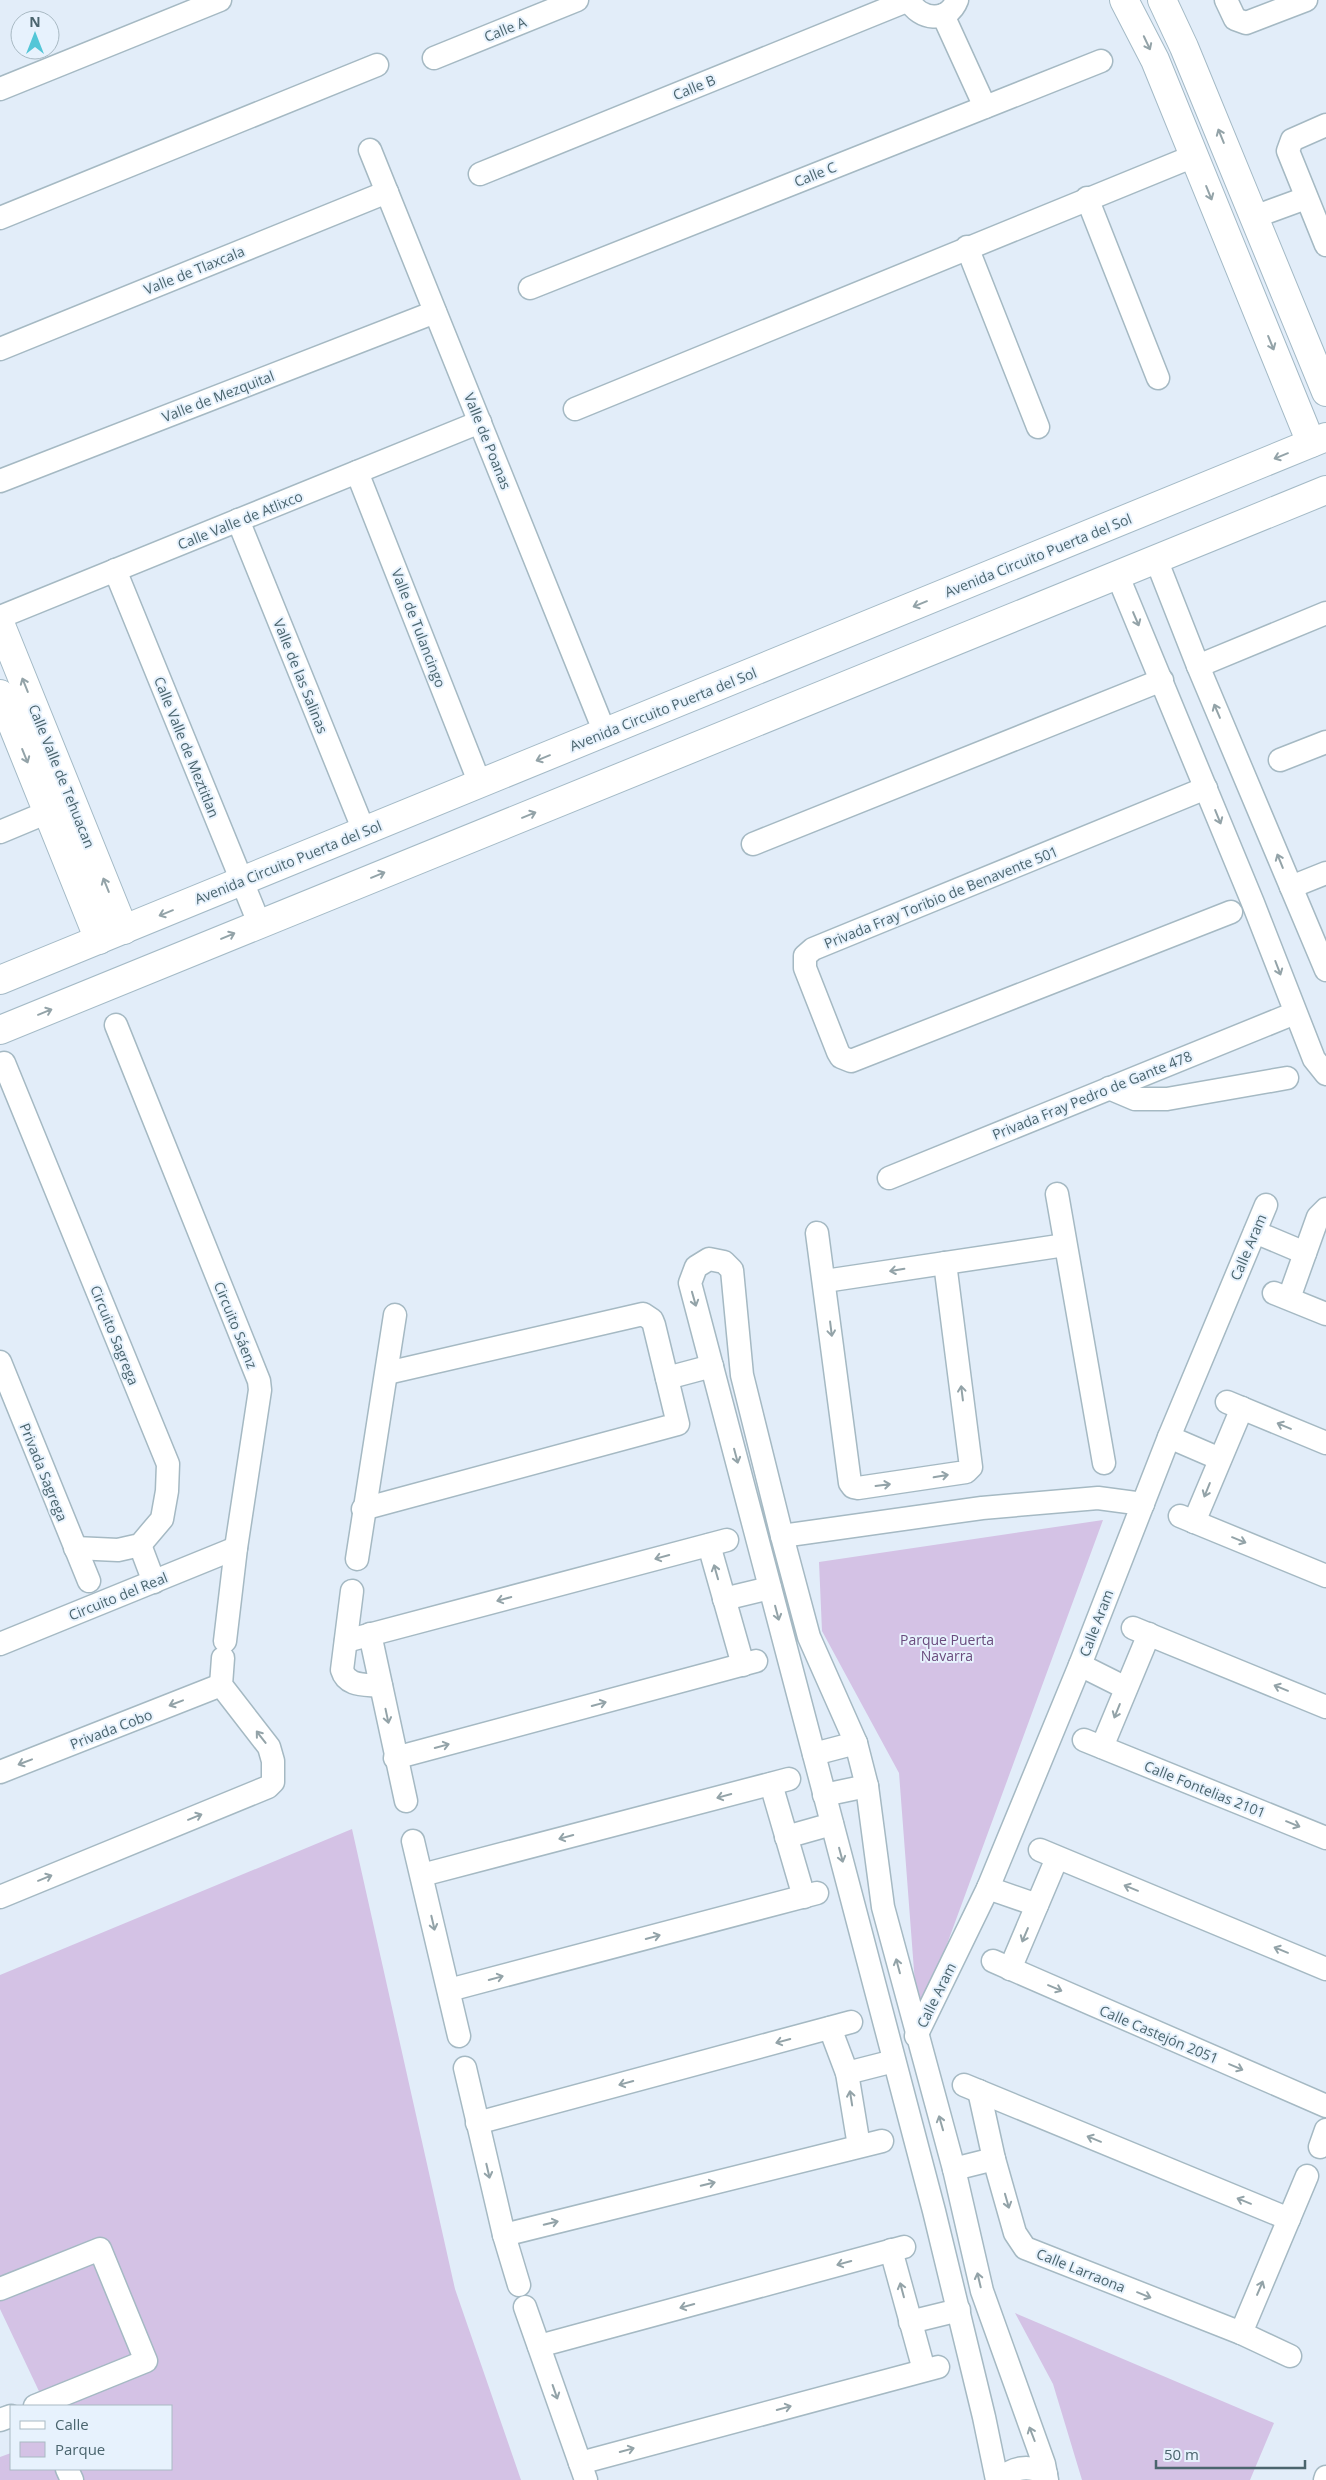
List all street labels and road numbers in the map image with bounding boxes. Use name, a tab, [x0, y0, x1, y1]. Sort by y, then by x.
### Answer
street label: Calle A	[481, 12, 529, 46]
street label: Calle B	[670, 70, 718, 104]
street label: Calle C	[791, 157, 839, 191]
street label: Valle de Tlaxcala	[141, 241, 247, 299]
street label: Valle de Mezquital	[159, 366, 277, 426]
street label: Valle de Poanas	[460, 390, 516, 492]
street label: Calle Valle de Atlixco	[175, 486, 305, 554]
street label: Avenida Circuito Puerta del Sol	[942, 509, 1134, 601]
street label: Valle de Tulancingo	[388, 566, 450, 690]
street label: Valle de las Salinas	[269, 616, 333, 736]
street label: Avenida Circuito Puerta del Sol	[567, 663, 759, 755]
street label: Calle Valle de Meztitlan	[150, 674, 224, 820]
street label: Calle Valle de Tehuacan	[24, 701, 100, 851]
street label: Avenida Circuito Puerta del Sol	[192, 816, 384, 908]
street label: Privada Fray Toribio de Benavente 501	[821, 841, 1061, 953]
street label: Privada Fray Pedro de Gante 478	[989, 1046, 1195, 1144]
street label: Calle Aram	[1225, 1211, 1271, 1283]
street label: Circuito Sáenz	[210, 1279, 262, 1372]
street label: Circuito Sagrega	[86, 1282, 144, 1388]
street label: Privada Sagrega	[16, 1420, 72, 1524]
street label: Circuito del Real	[66, 1567, 170, 1625]
street label: Calle Aram	[1075, 1587, 1117, 1659]
street label: Privada Cobo	[67, 1705, 155, 1753]
street label: Calle Fontelias 2101	[1141, 1756, 1269, 1822]
street label: Calle Aram	[912, 1959, 960, 2031]
street label: Calle Castejón 2051	[1097, 2000, 1221, 2068]
street label: Calle Larraona	[1034, 2244, 1128, 2296]

